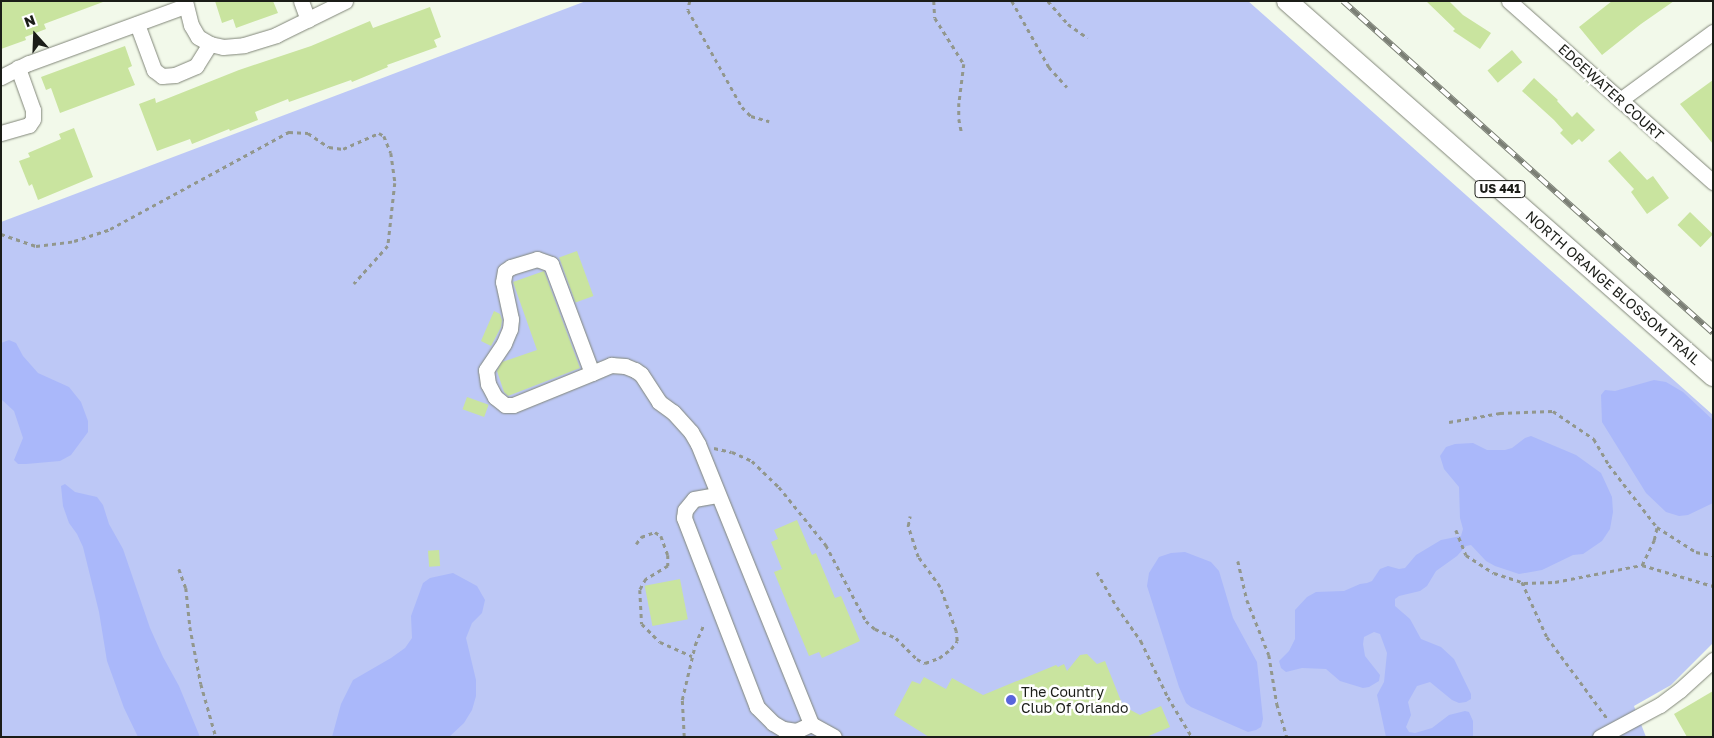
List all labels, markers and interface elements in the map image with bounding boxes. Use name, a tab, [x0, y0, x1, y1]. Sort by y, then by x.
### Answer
north arrow	[10, 10, 60, 60]
text: N	[22, 11, 38, 30]
street label: EDGEWATER COURT	[1555, 40, 1667, 144]
road number: US 441	[1474, 180, 1526, 198]
street label: NORTH ORANGE BLOSSOM TRAIL	[1522, 208, 1704, 368]
place label: The Country Club Of Orlando	[1021, 684, 1128, 716]
marker: The Country Club Of Orlando	[1005, 694, 1017, 706]

